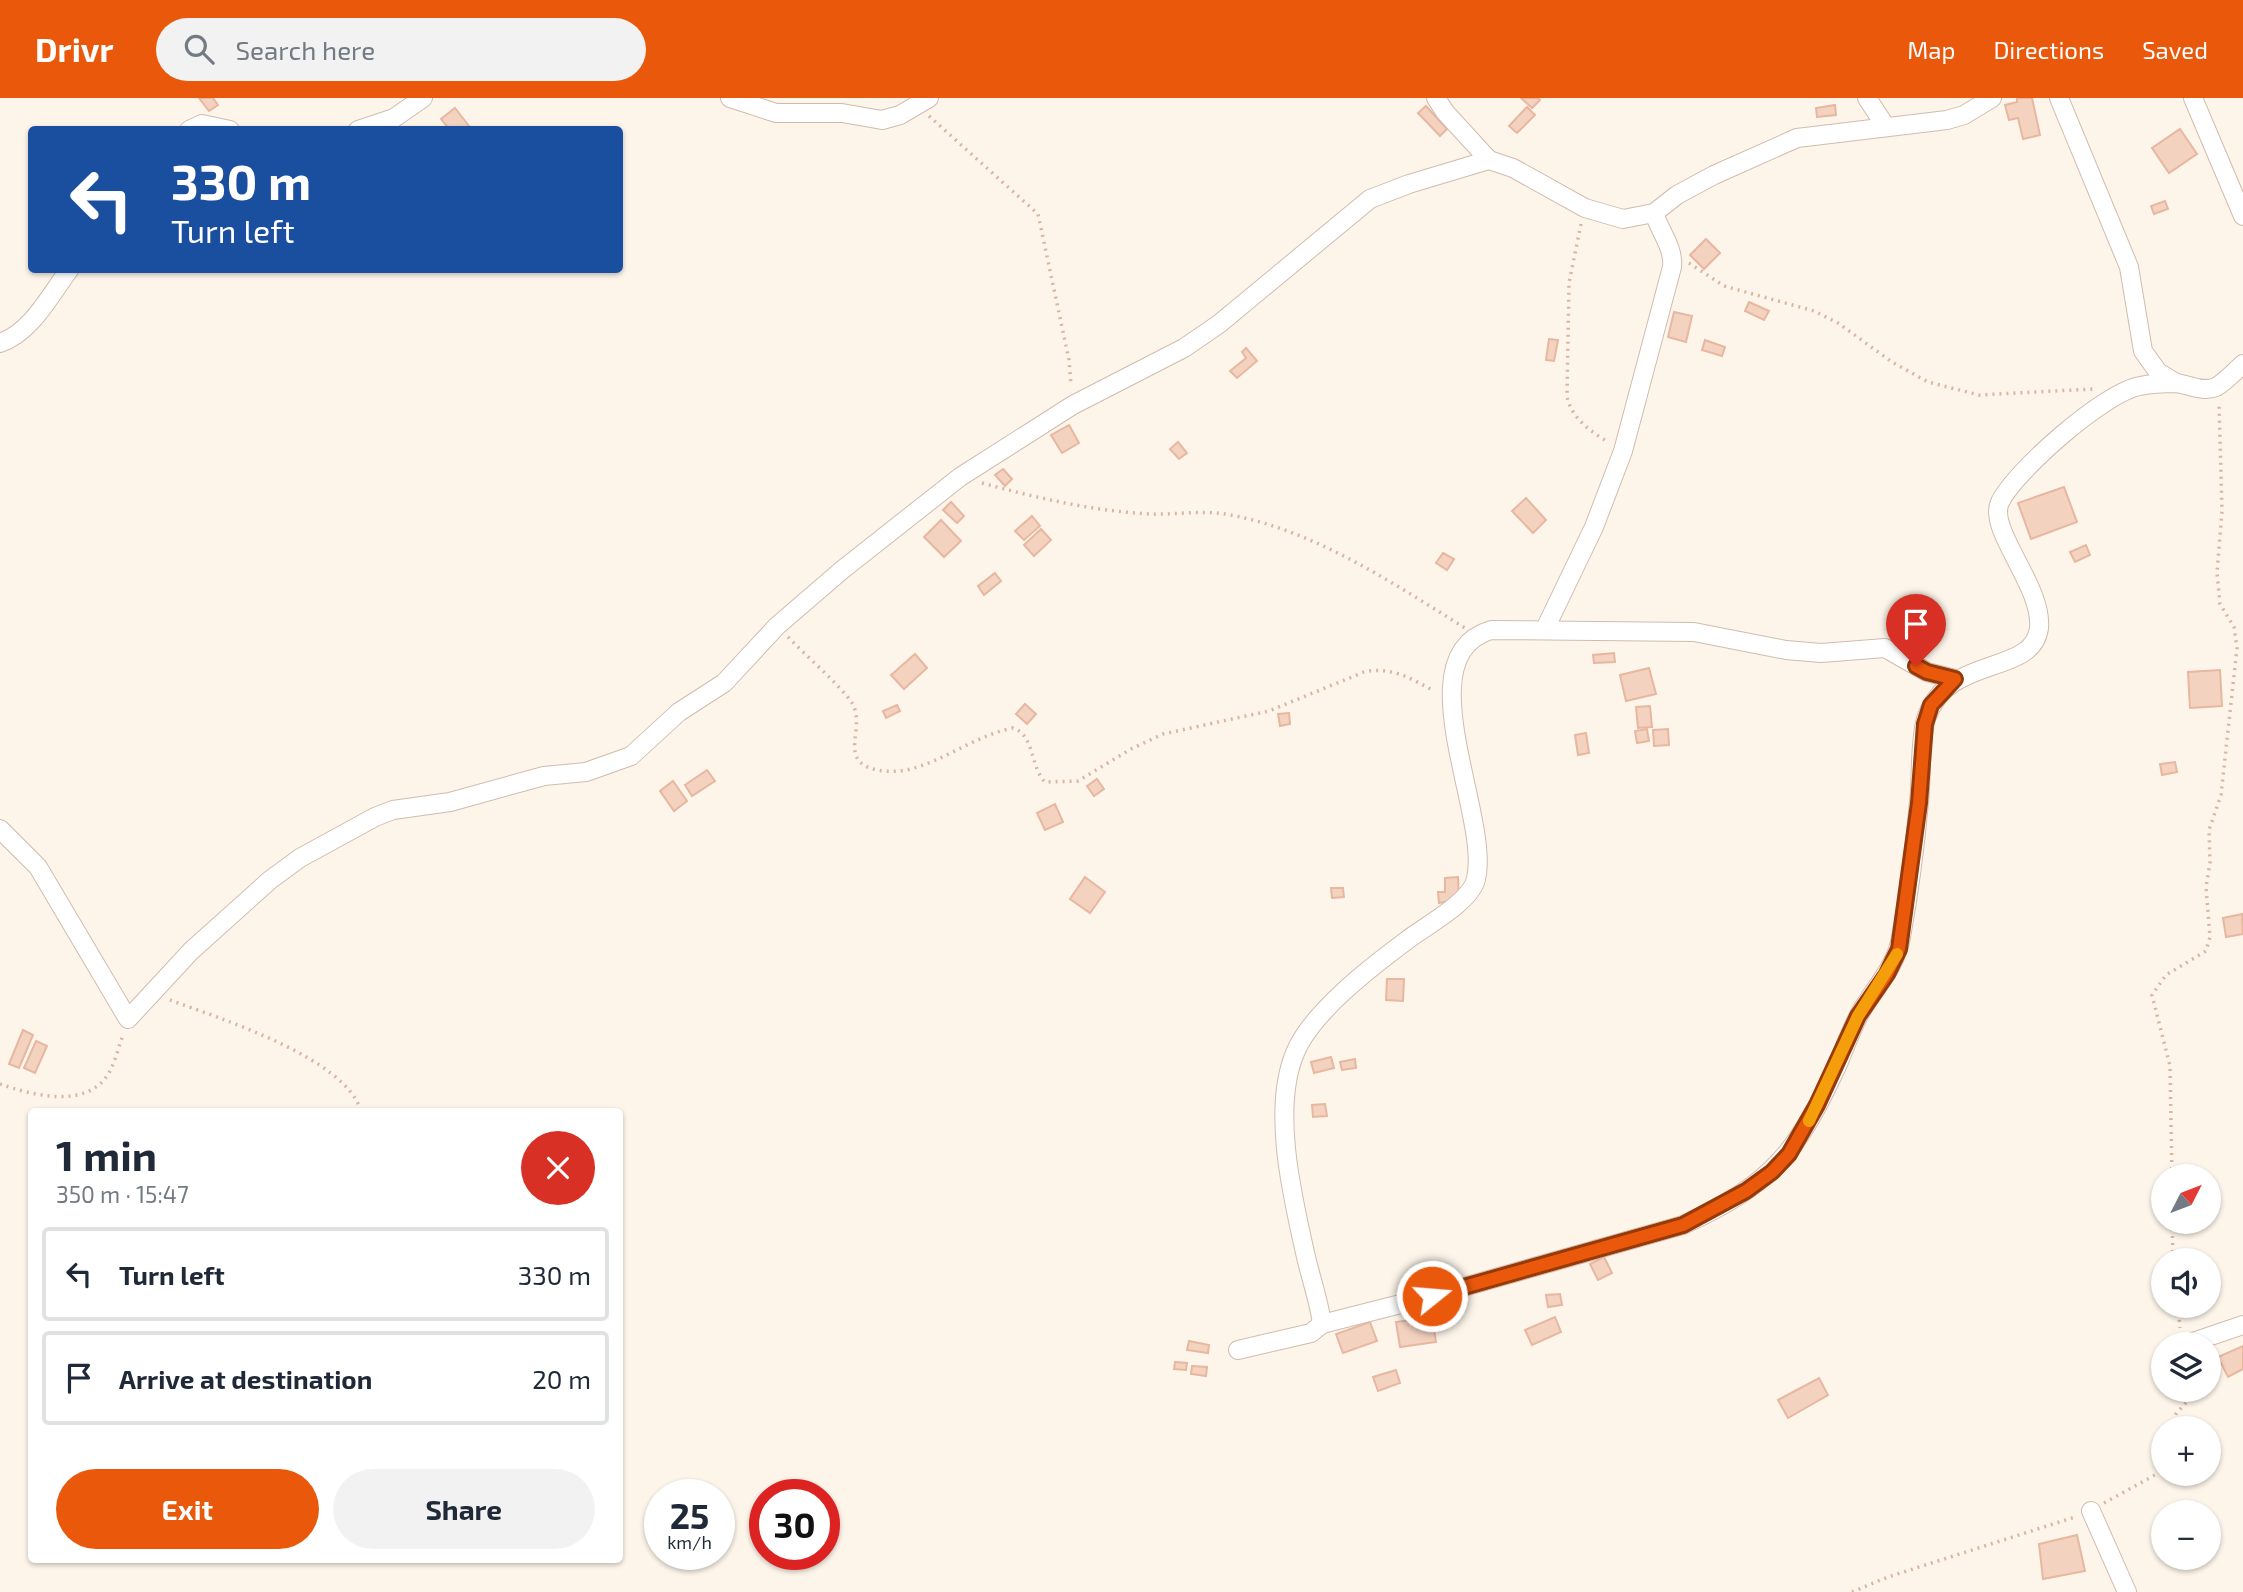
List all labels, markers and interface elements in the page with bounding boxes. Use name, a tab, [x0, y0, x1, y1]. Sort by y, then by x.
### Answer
search box	[156, 18, 646, 81]
text: Drivr	[35, 29, 114, 69]
icon: search	[180, 30, 218, 68]
text: Search here	[236, 34, 375, 65]
text: Map	[1907, 35, 1955, 64]
text: Directions	[1993, 35, 2104, 64]
text: Saved	[2142, 35, 2208, 64]
text: 330 m	[171, 151, 311, 210]
icon: left	[56, 154, 147, 245]
text: Turn left	[171, 211, 295, 249]
pin	[1886, 594, 1946, 666]
icon: arrive	[1897, 605, 1935, 643]
text: 1 min	[56, 1129, 157, 1179]
button: close	[521, 1131, 595, 1205]
north arrow	[2151, 1164, 2221, 1234]
map controls	[2151, 1164, 2221, 1570]
text: 350 m · 15:47	[56, 1180, 189, 1208]
button: sound	[2151, 1248, 2221, 1318]
icon: left	[60, 1255, 98, 1293]
text: Turn left	[119, 1259, 225, 1290]
text: 330 m	[518, 1259, 591, 1290]
position arrow	[1395, 1259, 1469, 1333]
button: layers	[2151, 1332, 2221, 1402]
icon: arrive	[60, 1359, 98, 1397]
text: Arrive at destination	[119, 1363, 372, 1394]
text: 20 m	[532, 1363, 591, 1394]
button: +	[2151, 1416, 2221, 1486]
button: Exit	[56, 1469, 319, 1549]
button: Share	[333, 1469, 595, 1549]
speed limit sign: 30	[749, 1479, 840, 1570]
text: 25	[670, 1494, 709, 1536]
button: −	[2151, 1500, 2221, 1570]
text: km/h	[667, 1531, 712, 1553]

